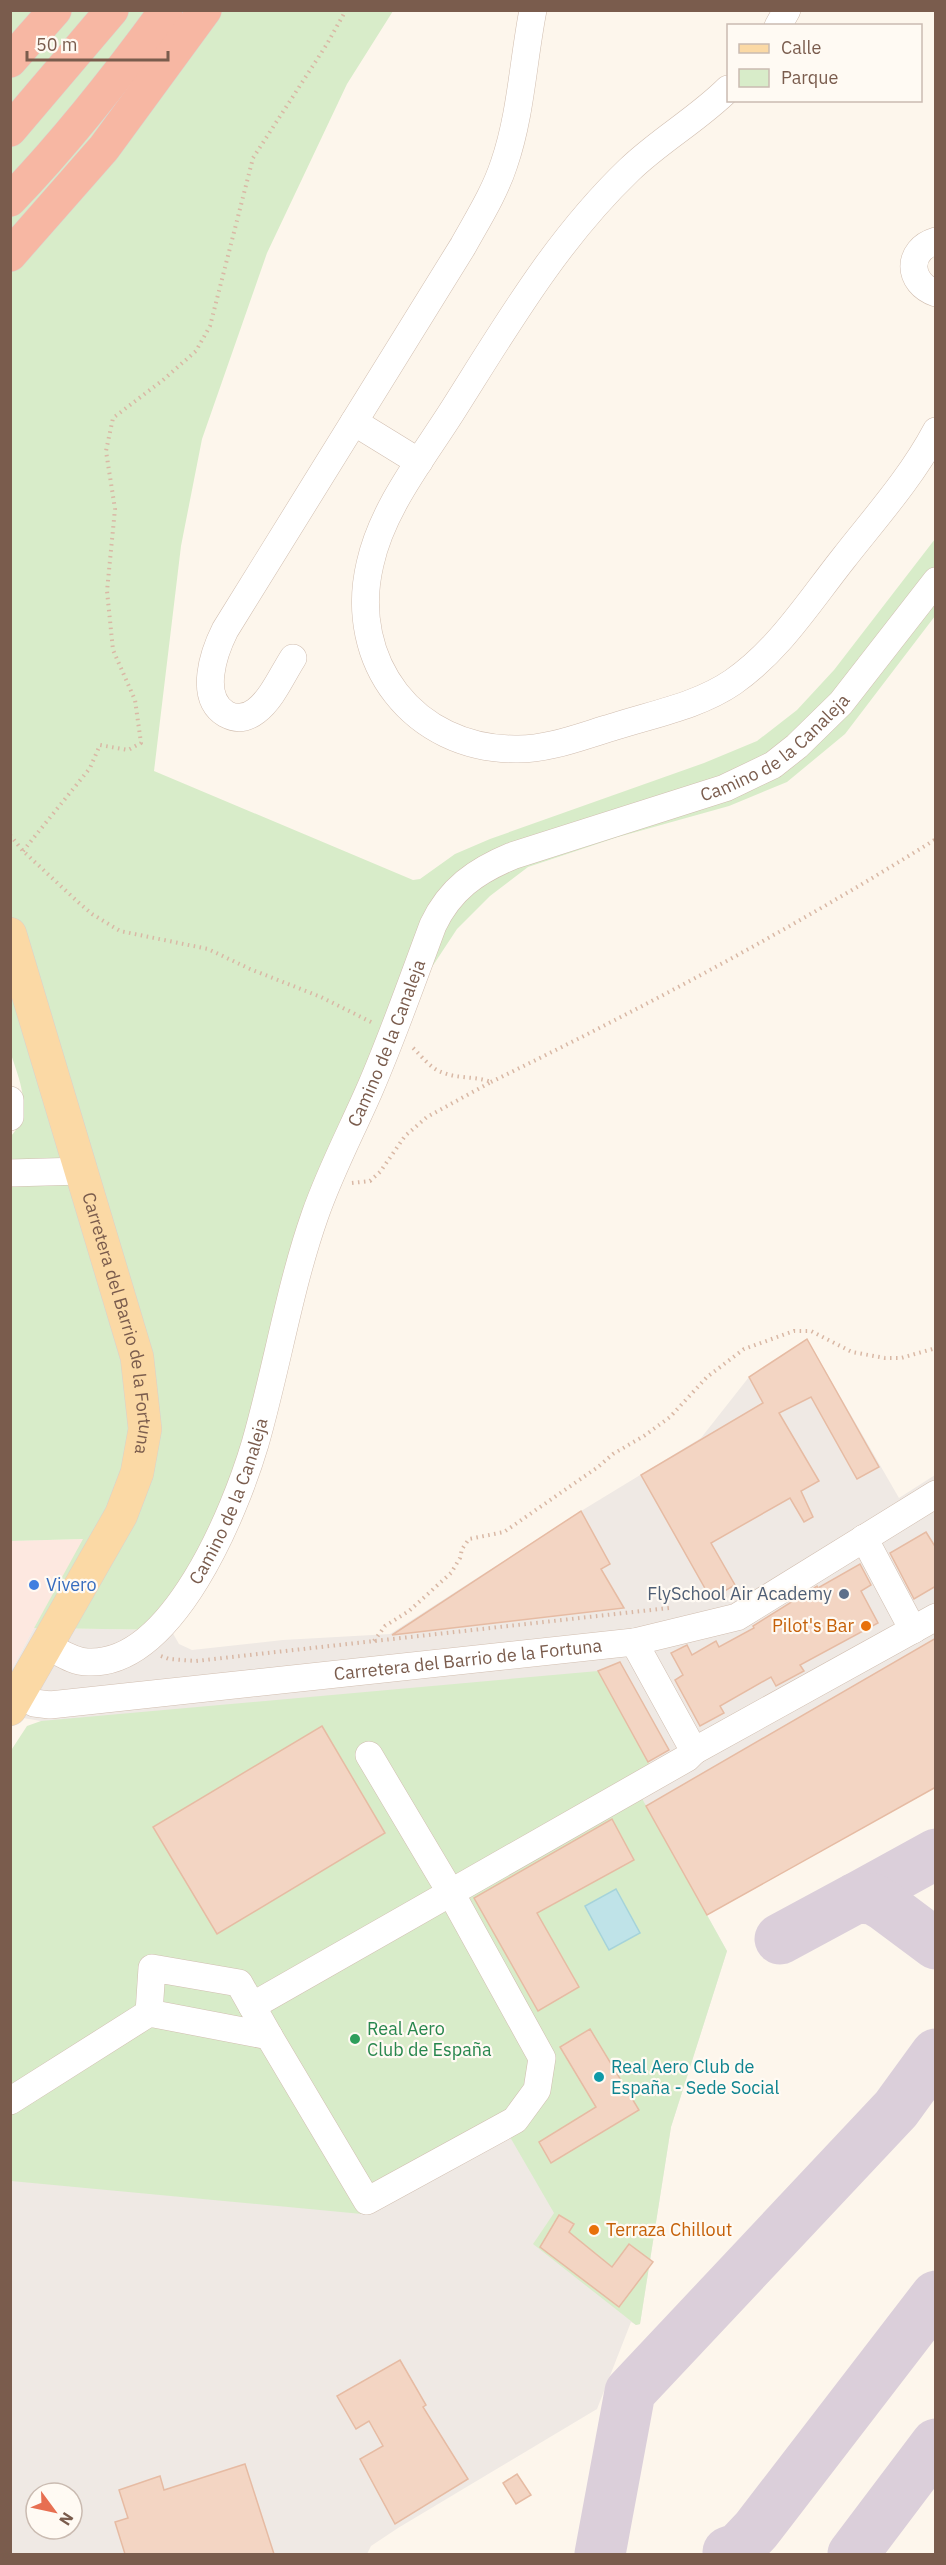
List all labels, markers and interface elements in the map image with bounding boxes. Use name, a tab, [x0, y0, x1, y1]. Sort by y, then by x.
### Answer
scale bar	[27, 24, 168, 62]
legend	[727, 24, 922, 102]
text: 50 m	[36, 33, 78, 56]
text: Calle	[781, 36, 821, 59]
text: Parque	[781, 66, 839, 89]
street label: Camino de la Canaleja	[697, 689, 855, 806]
street label: Camino de la Canaleja	[342, 956, 430, 1130]
street label: Carretera del Barrio de la Fortuna	[77, 1189, 158, 1457]
street label: Camino de la Canaleja	[184, 1415, 273, 1589]
place label: Vivero	[46, 1573, 97, 1596]
marker: Vivero	[27, 1578, 41, 1592]
place label: FlySchool Air Academy	[647, 1582, 832, 1605]
marker: FlySchool Air Academy	[837, 1587, 851, 1601]
place label: Pilot's Bar	[772, 1614, 854, 1637]
marker: Pilot's Bar	[859, 1619, 873, 1633]
street label: Carretera del Barrio de la Fortuna	[333, 1633, 604, 1685]
place label: Real Aero Club de España	[367, 2017, 492, 2061]
marker: Real Aero Club de España	[348, 2032, 362, 2046]
place label: Real Aero Club de España - Sede Social	[611, 2055, 779, 2099]
marker: Real Aero Club de España - Sede Social	[592, 2070, 606, 2084]
place label: Terraza Chillout	[606, 2218, 732, 2241]
marker: Terraza Chillout	[587, 2223, 601, 2237]
north arrow	[24, 2481, 84, 2541]
text: N	[55, 2509, 78, 2529]

